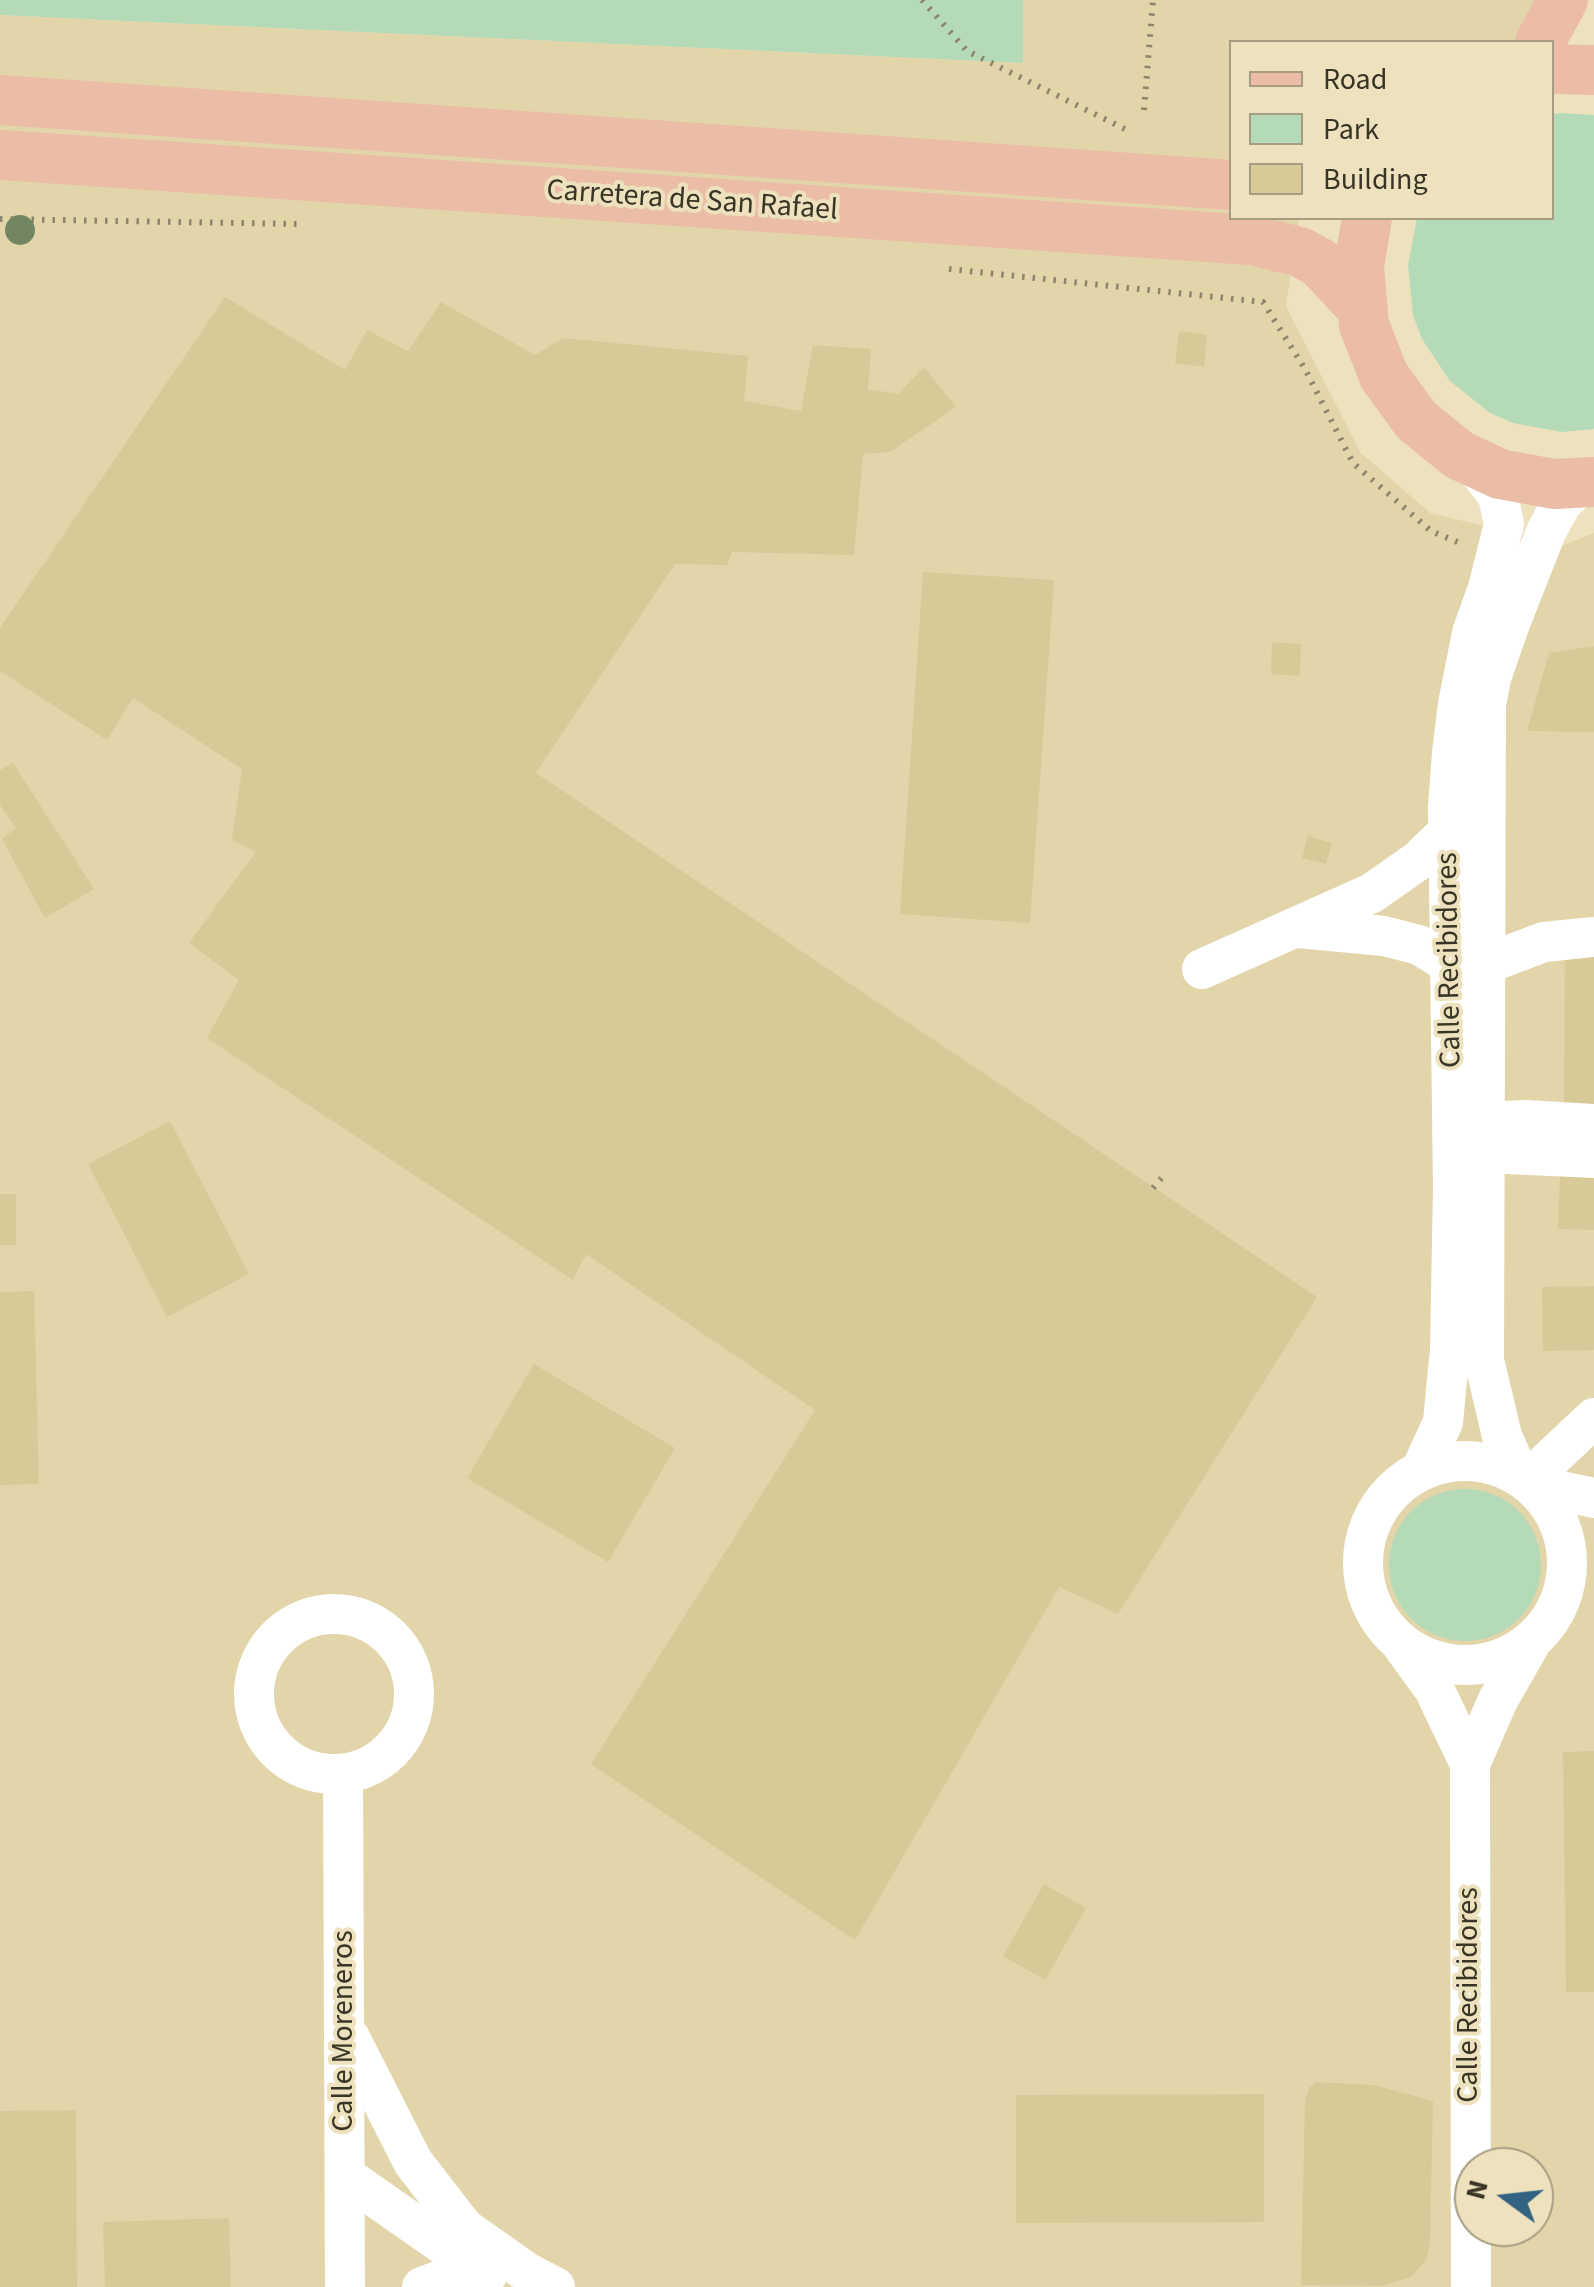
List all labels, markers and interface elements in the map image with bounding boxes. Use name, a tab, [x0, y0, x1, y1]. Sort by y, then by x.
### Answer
legend	[1229, 40, 1554, 220]
text: Road	[1323, 58, 1387, 101]
text: Park	[1323, 108, 1379, 151]
text: Building	[1323, 158, 1428, 201]
street label: Carretera de San Rafael	[545, 174, 839, 230]
street label: Calle Recibidores	[1431, 852, 1471, 1068]
street label: Calle Recibidores	[1452, 1887, 1488, 2103]
street label: Calle Moreneros	[327, 1930, 363, 2132]
north arrow	[1454, 2147, 1554, 2247]
text: N	[1455, 2176, 1499, 2204]

